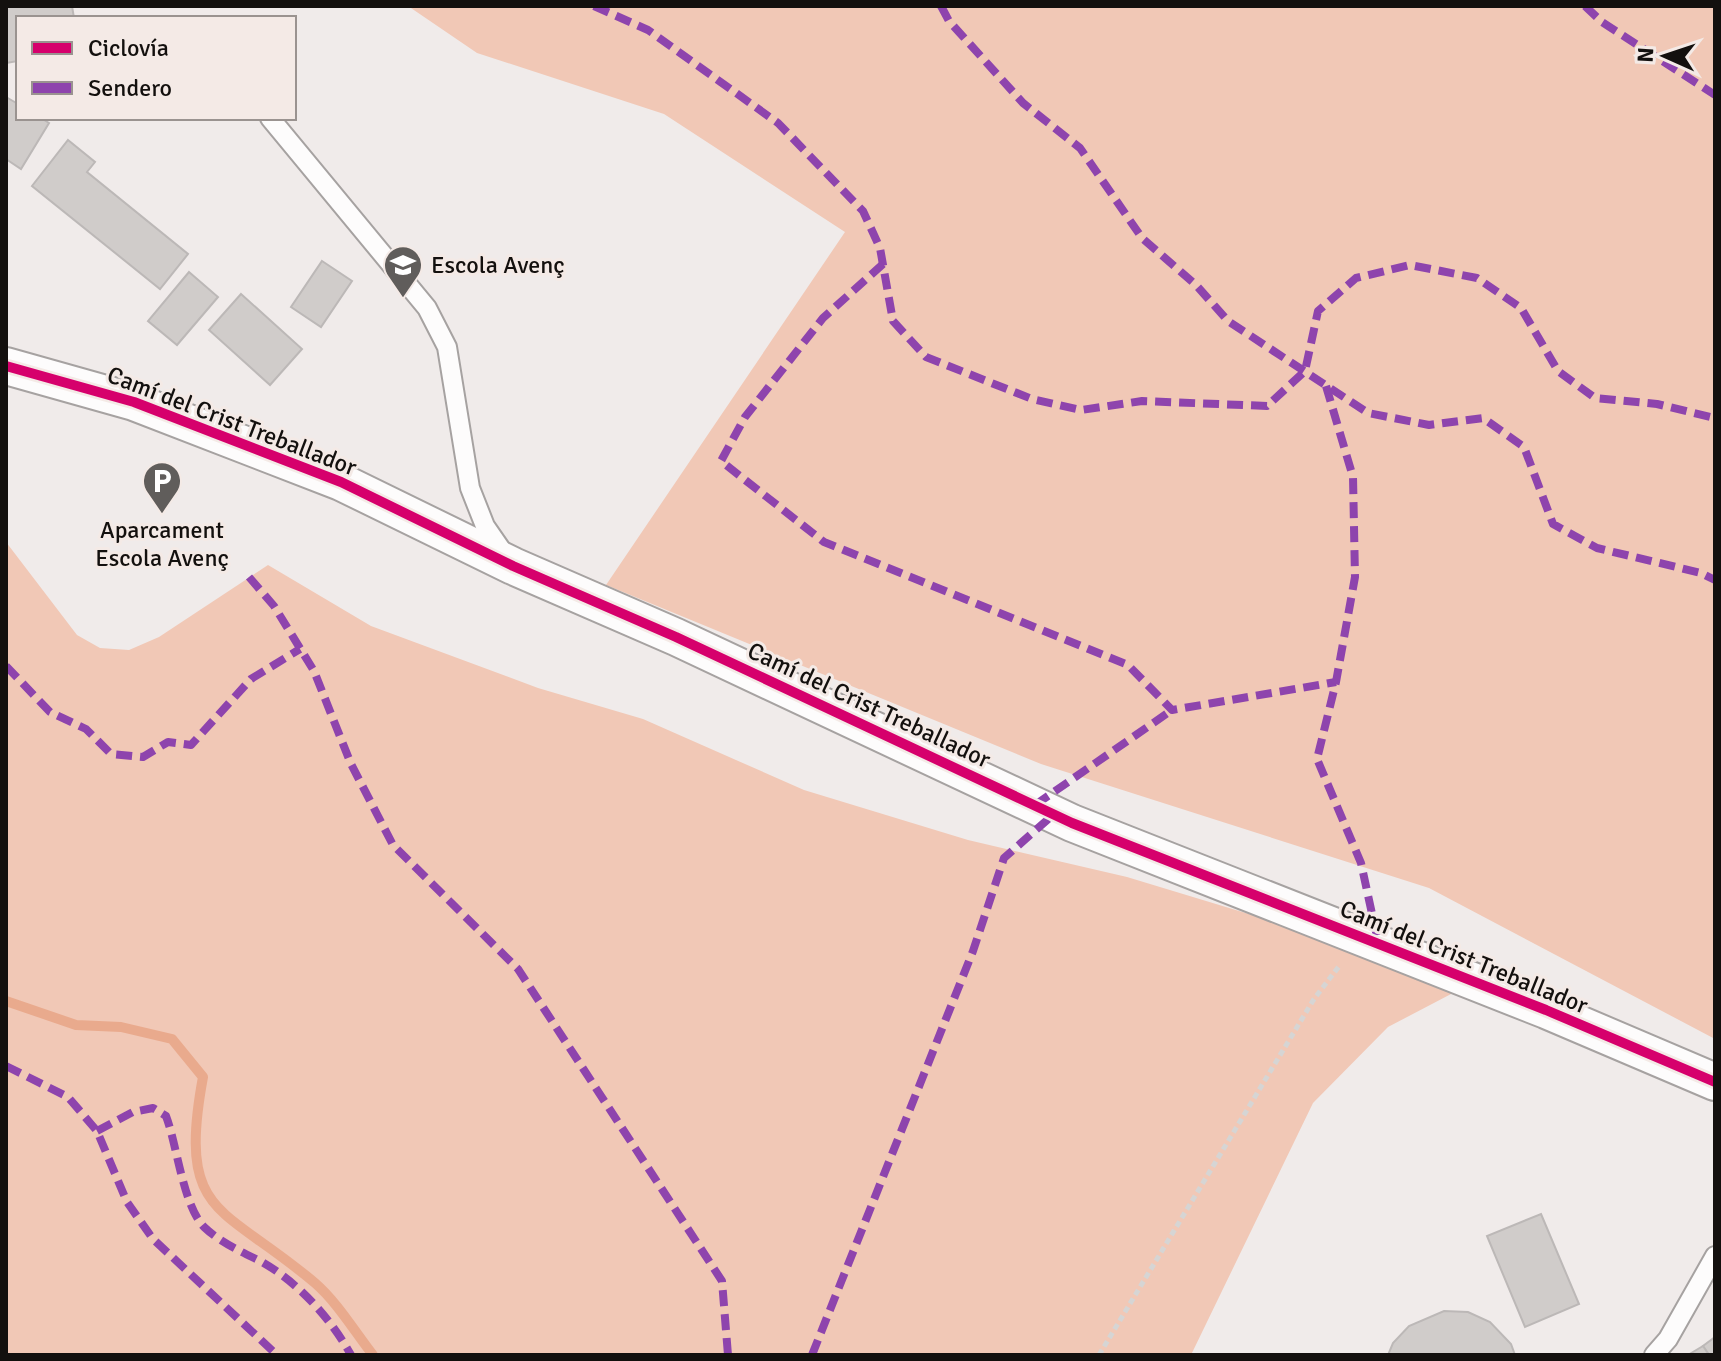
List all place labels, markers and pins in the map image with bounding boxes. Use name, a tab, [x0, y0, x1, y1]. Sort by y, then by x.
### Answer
school or university icon: Escola Avenç	[382, 244, 424, 299]
place label: Escola Avenç	[431, 250, 565, 280]
parking icon: Aparcament Escola Avenç	[141, 460, 183, 515]
place label: Aparcament Escola Avenç	[95, 515, 229, 573]

